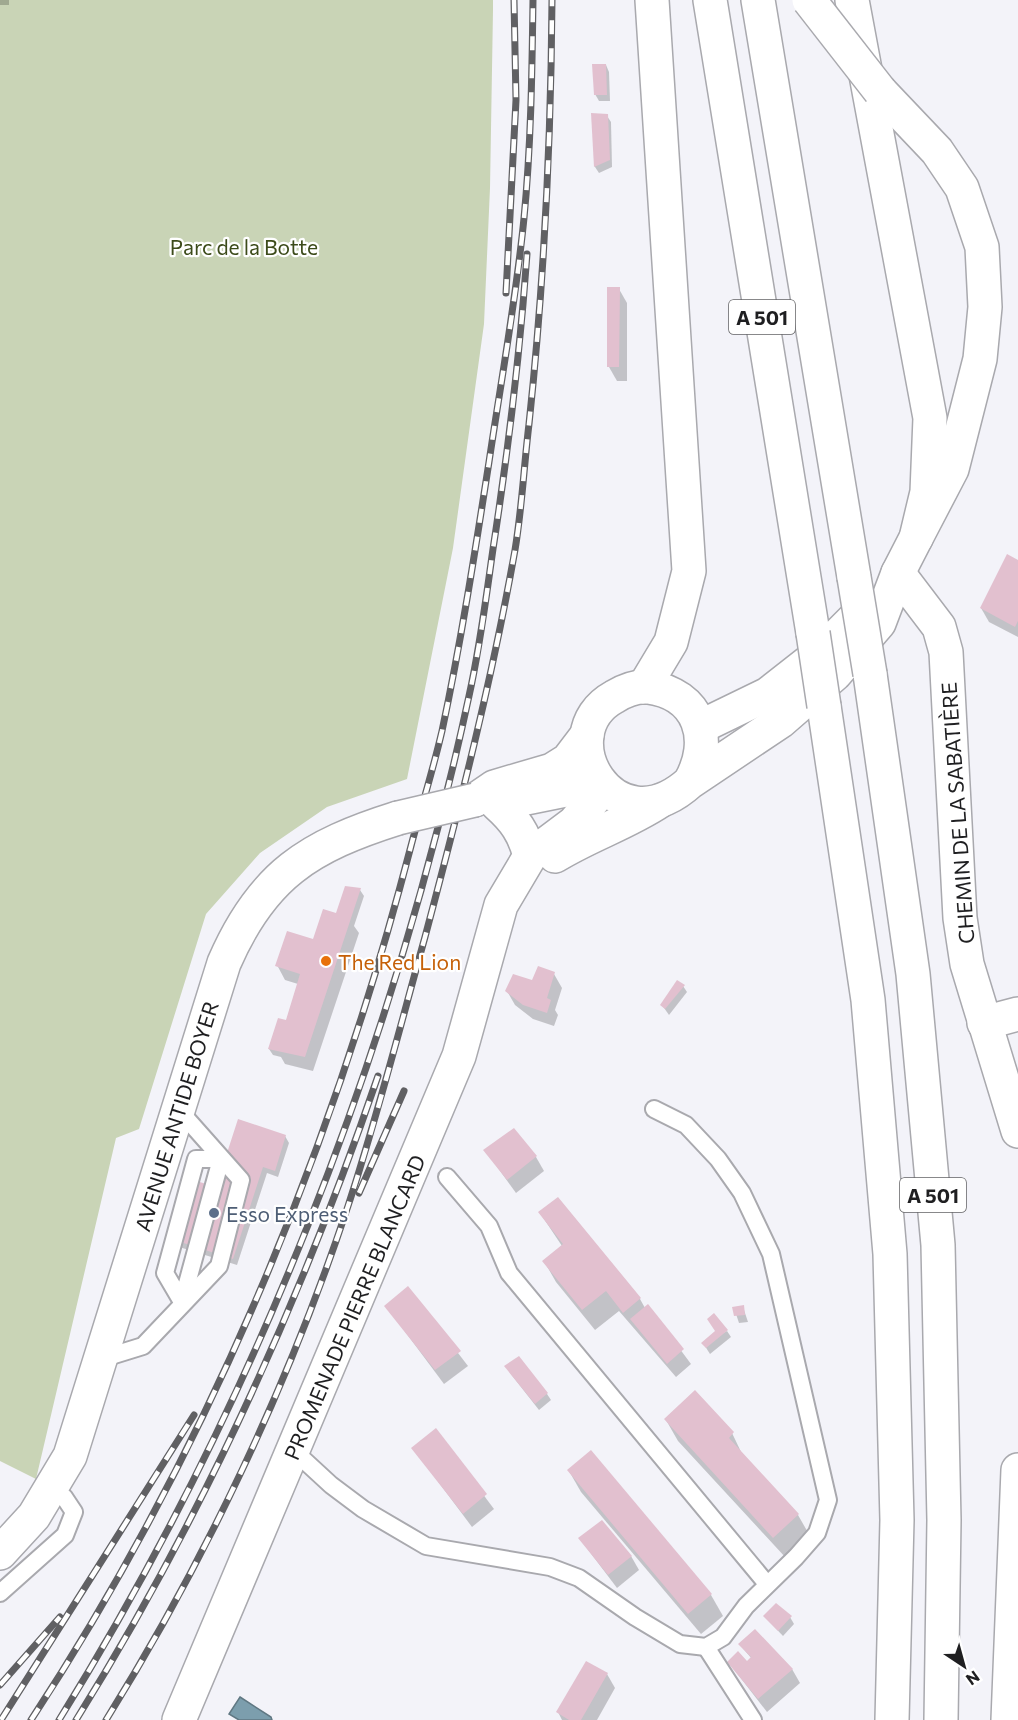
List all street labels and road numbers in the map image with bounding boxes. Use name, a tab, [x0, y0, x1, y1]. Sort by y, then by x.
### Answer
road number: A 501	[729, 300, 795, 334]
street label: CHEMIN DE LA SABATIÈRE	[935, 681, 979, 945]
street label: AVENUE ANTIDE BOYER	[129, 998, 223, 1234]
street label: PROMENADE PIERRE BLANCARD	[278, 1151, 430, 1463]
road number: A 501	[900, 1178, 966, 1212]

